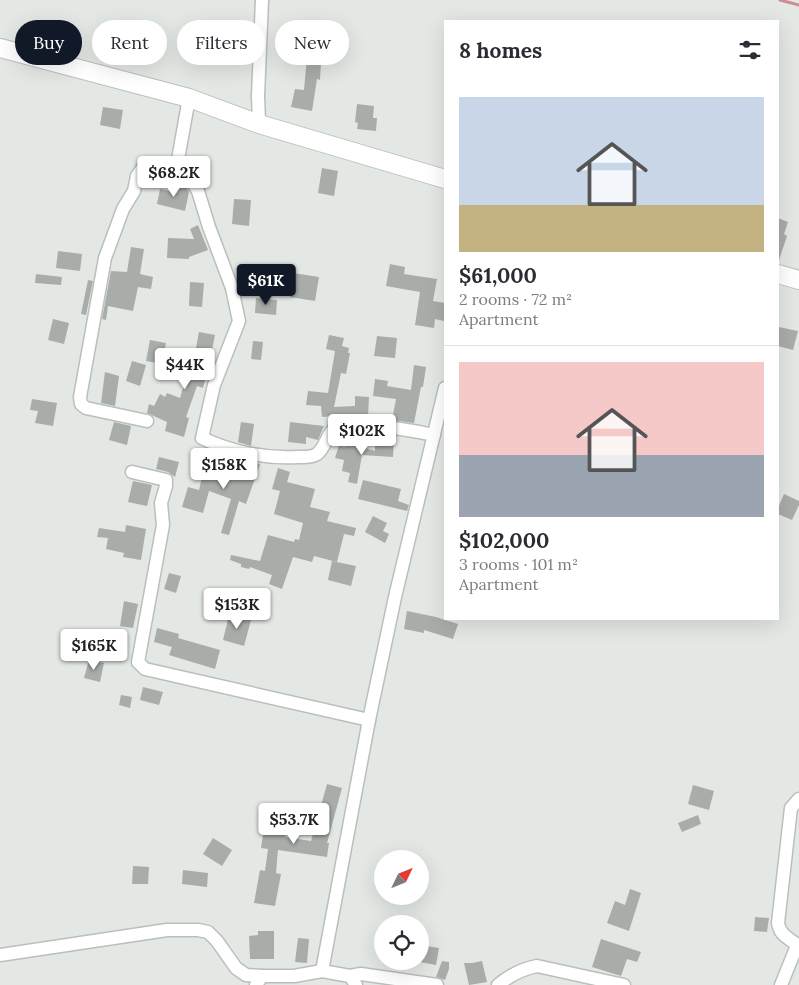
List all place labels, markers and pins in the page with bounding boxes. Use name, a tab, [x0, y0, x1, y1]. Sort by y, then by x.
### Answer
pin: $68.2K	[133, 156, 215, 198]
pin: $61K	[236, 264, 296, 306]
pin: $44K	[155, 348, 215, 390]
pin: $102K	[327, 414, 397, 456]
pin: $158K	[189, 448, 259, 490]
pin: $153K	[202, 588, 272, 630]
pin: $165K	[59, 628, 129, 671]
pin: $53.7K	[253, 802, 335, 845]

